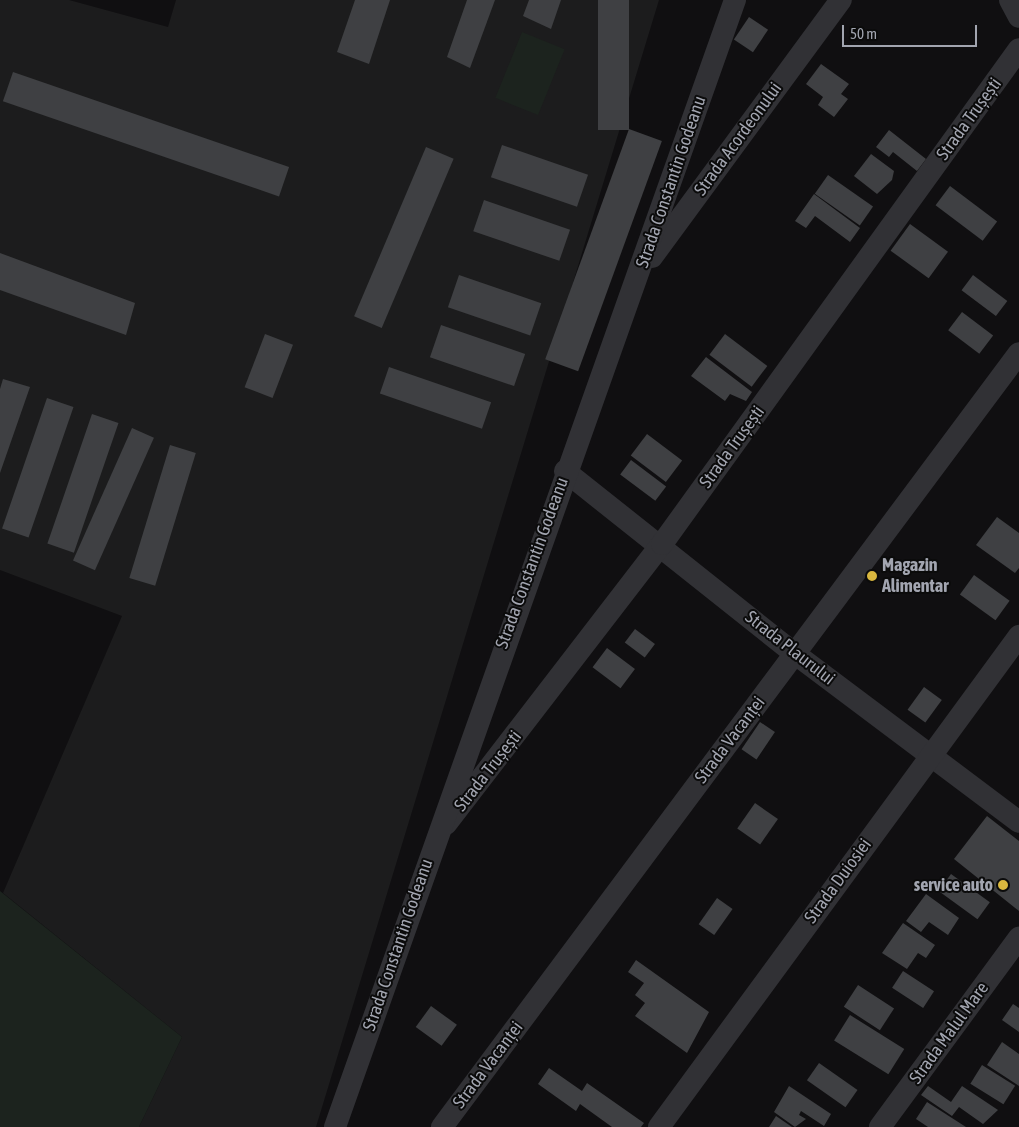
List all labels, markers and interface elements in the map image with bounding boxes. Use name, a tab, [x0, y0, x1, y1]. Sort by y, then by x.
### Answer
scale bar	[844, 15, 979, 47]
text: 50 m	[850, 25, 877, 42]
street label: Strada Trușești	[932, 74, 1006, 164]
street label: Strada Acordeonului	[690, 78, 786, 200]
street label: Strada Constantin Godeanu	[631, 93, 711, 271]
street label: Strada Trușești	[695, 402, 769, 492]
street label: Strada Constantin Godeanu	[491, 475, 573, 651]
place label: Magazin Alimentar	[882, 555, 948, 598]
marker: Magazin Alimentar	[866, 570, 878, 582]
street label: Strada Plaurului	[741, 606, 839, 690]
street label: Strada Vacanței	[690, 692, 770, 788]
street label: Strada Trușești	[450, 726, 526, 816]
street label: Strada Duiosiei	[800, 834, 876, 928]
street label: Strada Constantin Godeanu	[358, 856, 438, 1034]
place label: service auto	[914, 874, 993, 896]
marker: service auto	[997, 879, 1009, 891]
street label: Strada Malul Mare	[905, 978, 993, 1088]
street label: Strada Vacanței	[448, 1017, 528, 1113]

